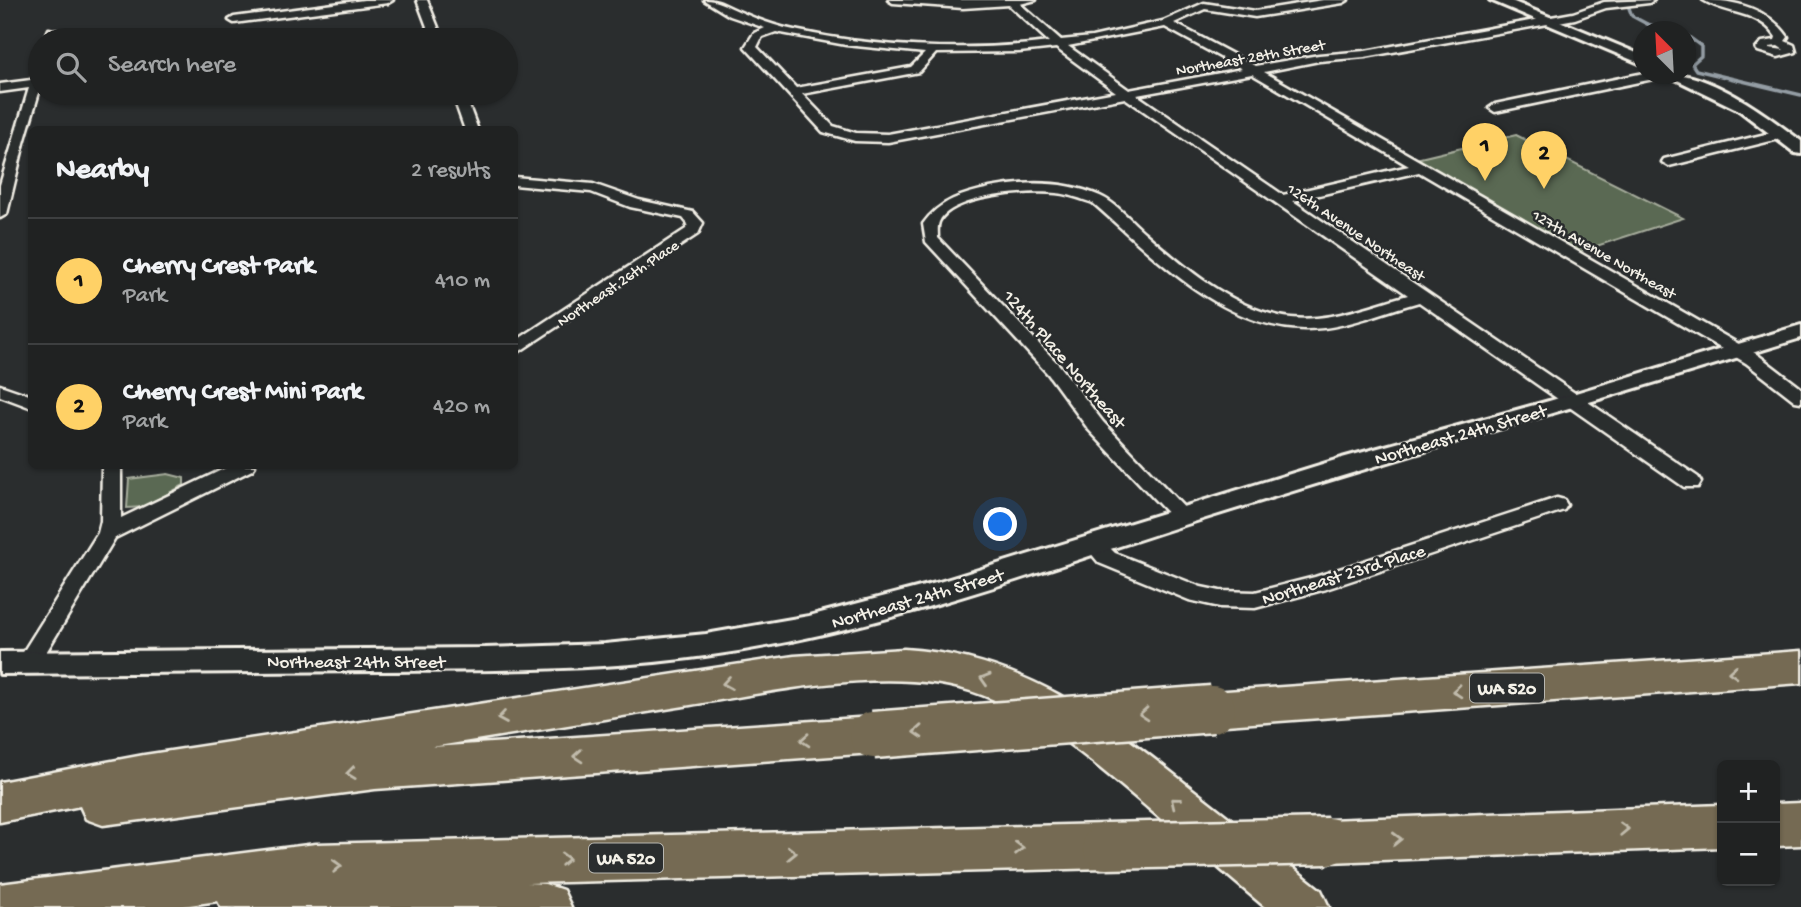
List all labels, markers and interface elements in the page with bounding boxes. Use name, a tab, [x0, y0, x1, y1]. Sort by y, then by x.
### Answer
north arrow	[1633, 21, 1696, 84]
search box	[28, 28, 518, 105]
street label: Northeast 28th Street	[1175, 37, 1328, 82]
icon: search	[52, 48, 90, 86]
text: Search here	[108, 51, 236, 82]
pin: 1	[1462, 123, 1508, 181]
pin: 2	[1521, 131, 1567, 189]
text: Nearby	[56, 154, 149, 189]
text: 2 results	[411, 158, 490, 185]
street label: 126th Avenue Northeast	[1282, 180, 1429, 288]
street label: 127th Avenue Northeast	[1527, 207, 1680, 306]
street label: Northeast 26th Place	[554, 237, 684, 333]
text: Cherry Crest Park	[123, 252, 314, 283]
text: 1	[74, 268, 84, 295]
text: 410 m	[435, 268, 490, 295]
text: Park	[123, 283, 167, 310]
street label: 124th Place Northeast	[996, 285, 1131, 436]
text: Cherry Crest Mini Park	[123, 378, 362, 409]
text: 2	[73, 394, 85, 421]
text: 420 m	[433, 394, 490, 421]
street label: Northeast 24th Street	[1372, 400, 1552, 472]
text: Park	[123, 409, 167, 436]
your location	[983, 507, 1017, 541]
street label: Northeast 23rd Place	[1260, 541, 1429, 612]
street label: Northeast 24th Street	[829, 564, 1009, 636]
street label: Northeast 24th Street	[267, 652, 447, 675]
one-way arrow	[1727, 664, 1738, 679]
one-way arrow	[979, 672, 991, 687]
road number: WA 520	[1470, 674, 1544, 702]
one-way arrow	[721, 675, 732, 690]
one-way arrow	[1451, 683, 1462, 698]
one-way arrow	[1139, 707, 1150, 722]
one-way arrow	[496, 711, 508, 726]
one-way arrow	[912, 724, 923, 739]
one-way arrow	[799, 732, 810, 747]
one-way arrow	[572, 748, 583, 763]
map controls	[1717, 760, 1780, 886]
button: +	[1717, 760, 1780, 823]
one-way arrow	[345, 765, 357, 780]
one-way arrow	[1170, 797, 1182, 810]
one-way arrow	[1619, 822, 1630, 837]
button: −	[1717, 823, 1780, 886]
one-way arrow	[1391, 831, 1402, 846]
one-way arrow	[1015, 840, 1025, 856]
road number: WA 520	[589, 844, 663, 872]
one-way arrow	[787, 846, 798, 861]
one-way arrow	[559, 852, 570, 867]
one-way arrow	[332, 858, 343, 873]

